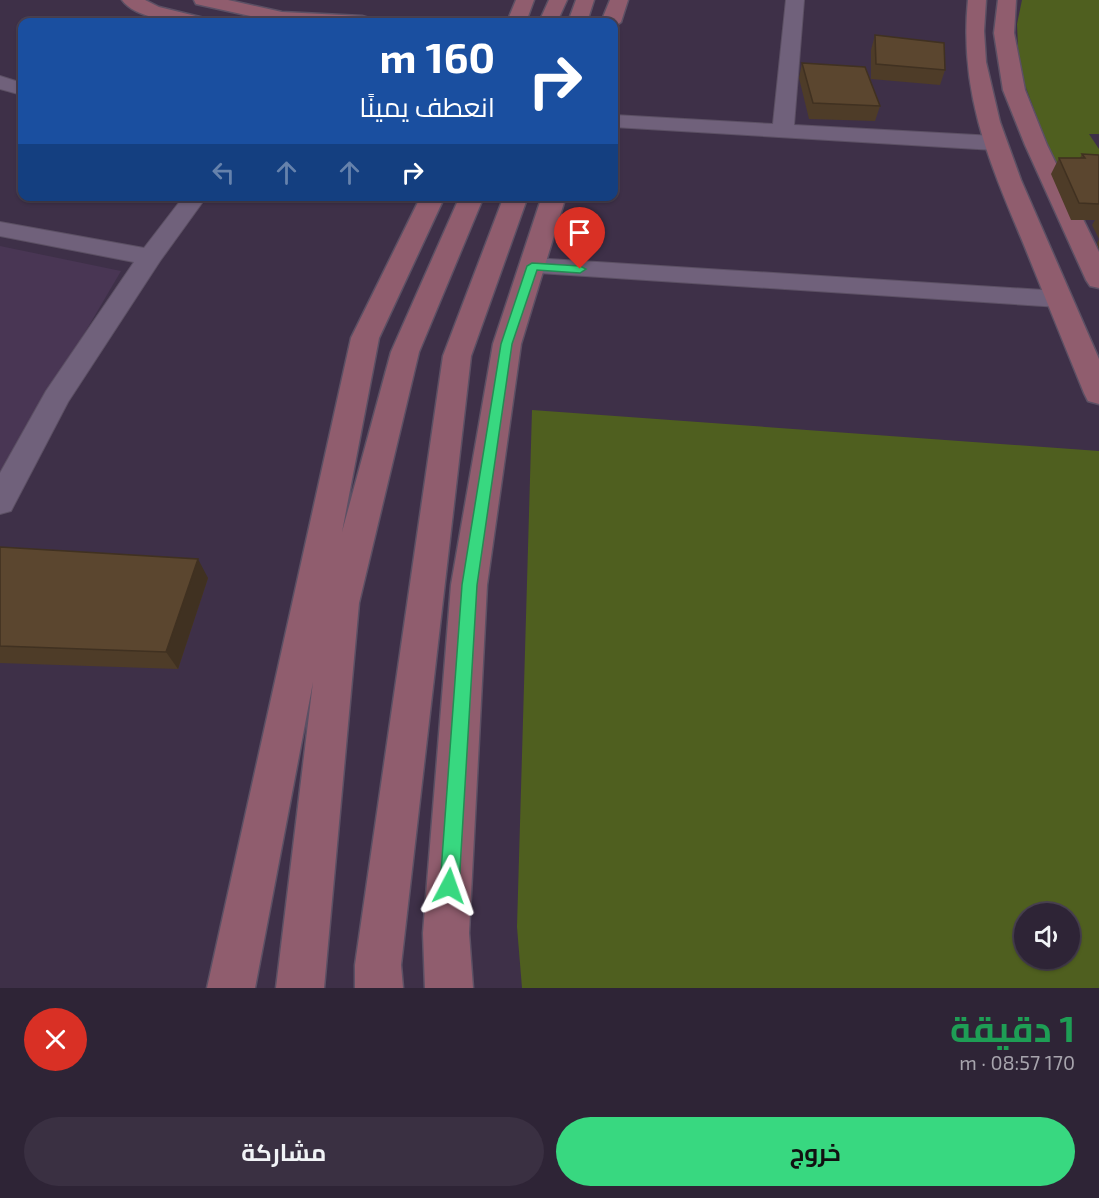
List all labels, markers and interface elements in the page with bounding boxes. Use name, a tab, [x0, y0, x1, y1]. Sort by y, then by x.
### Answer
text: 160 m	[379, 31, 495, 81]
icon: right	[516, 42, 594, 120]
text: انعطف يمينًا	[359, 90, 495, 122]
icon: left	[207, 156, 240, 189]
icon: ahead	[270, 156, 303, 189]
icon: ahead	[333, 156, 366, 189]
icon: right	[396, 156, 429, 189]
pin	[554, 207, 605, 269]
icon: arrive	[563, 216, 596, 249]
position arrow	[417, 854, 481, 918]
map controls	[1014, 903, 1080, 969]
button: sound	[1014, 903, 1080, 969]
text: 1 دقيقة	[950, 1006, 1075, 1049]
button: close	[24, 1008, 87, 1071]
text: 170 m · 08:57	[959, 1050, 1075, 1074]
button: مشاركة	[24, 1117, 544, 1186]
button: خروج	[556, 1117, 1075, 1186]

